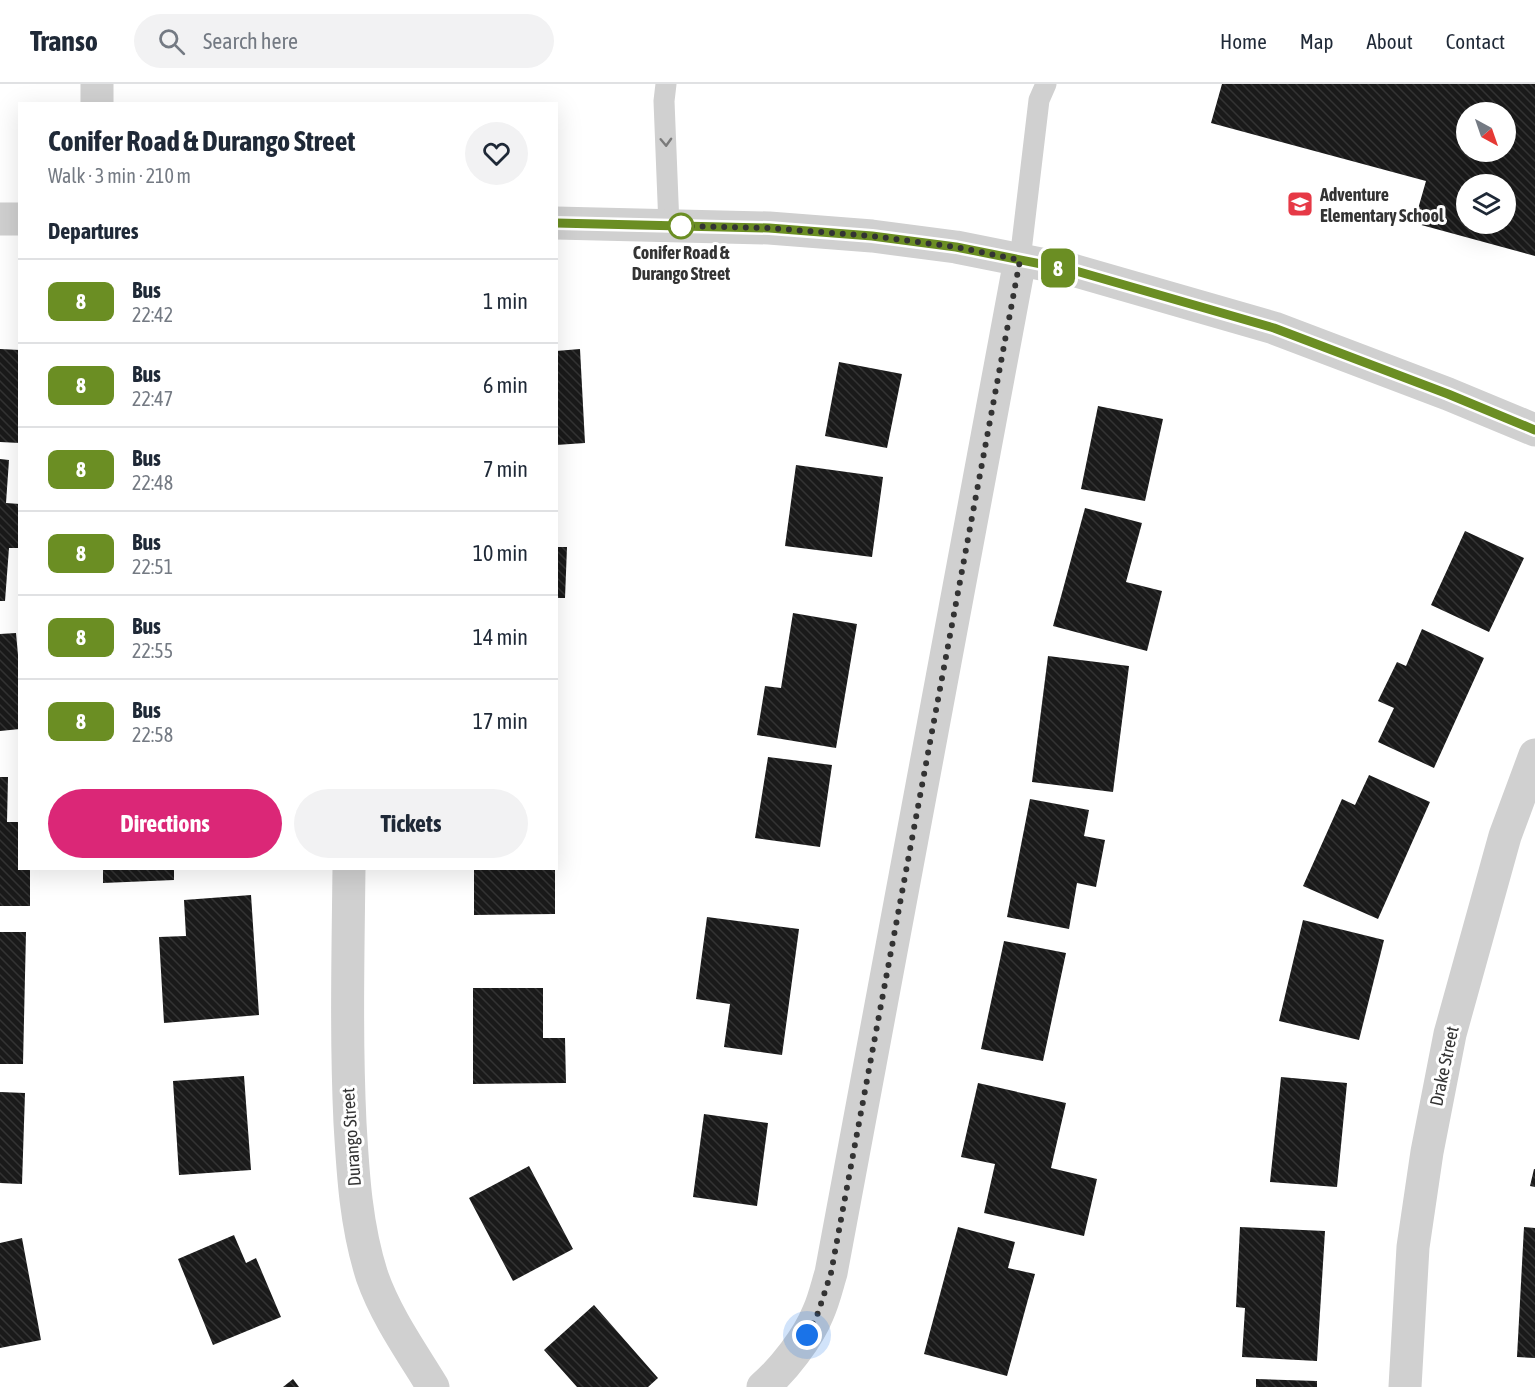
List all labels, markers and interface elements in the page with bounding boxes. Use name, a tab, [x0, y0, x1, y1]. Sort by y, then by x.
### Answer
search box	[134, 14, 554, 68]
text: Transo	[30, 25, 98, 57]
icon: search	[155, 25, 188, 58]
text: Search here	[203, 28, 298, 54]
text: Home	[1220, 29, 1267, 53]
text: Map	[1300, 29, 1334, 53]
text: About	[1367, 29, 1413, 53]
text: Contact	[1446, 29, 1505, 53]
north arrow	[1456, 102, 1516, 162]
map controls	[1456, 102, 1516, 234]
button: heart	[465, 122, 528, 185]
text: Conifer Road & Durango Street	[48, 125, 355, 157]
one-way arrow	[660, 138, 672, 147]
text: Walk · 3 min · 210 m	[48, 164, 191, 187]
button: layers	[1456, 174, 1516, 234]
place label: Adventure Elementary School	[1319, 184, 1444, 226]
school or university icon: Adventure Elementary School	[1285, 189, 1315, 219]
marker: Conifer Road & Durango Street	[668, 213, 694, 239]
text: Departures	[48, 218, 138, 244]
place label: Conifer Road & Durango Street	[632, 242, 731, 284]
line badge: 8	[1038, 248, 1078, 288]
text: 8	[1053, 256, 1063, 280]
text: Bus	[132, 277, 161, 303]
text: 1 min	[483, 288, 528, 314]
text: 8	[76, 289, 86, 313]
text: 22:42	[132, 303, 173, 326]
text: Bus	[132, 361, 161, 387]
text: 6 min	[483, 372, 528, 398]
text: 8	[76, 373, 86, 397]
text: 22:47	[132, 387, 173, 410]
text: Bus	[132, 445, 161, 471]
text: 7 min	[483, 456, 528, 482]
text: 8	[76, 457, 86, 481]
text: 22:48	[132, 471, 173, 494]
text: Bus	[132, 529, 161, 555]
text: 10 min	[473, 540, 528, 566]
text: 8	[76, 541, 86, 565]
text: 22:51	[132, 555, 173, 578]
text: Bus	[132, 613, 161, 639]
text: 14 min	[473, 624, 528, 650]
text: 8	[76, 625, 86, 649]
text: 22:55	[132, 639, 173, 662]
text: Bus	[132, 697, 161, 723]
text: 17 min	[473, 708, 528, 734]
text: 8	[76, 709, 86, 733]
text: 22:58	[132, 723, 173, 746]
button: Directions	[48, 789, 282, 858]
button: Tickets	[294, 789, 528, 858]
street label: Drake Street	[1425, 1024, 1463, 1108]
street label: Durango Street	[337, 1087, 365, 1187]
your location	[792, 1320, 822, 1350]

